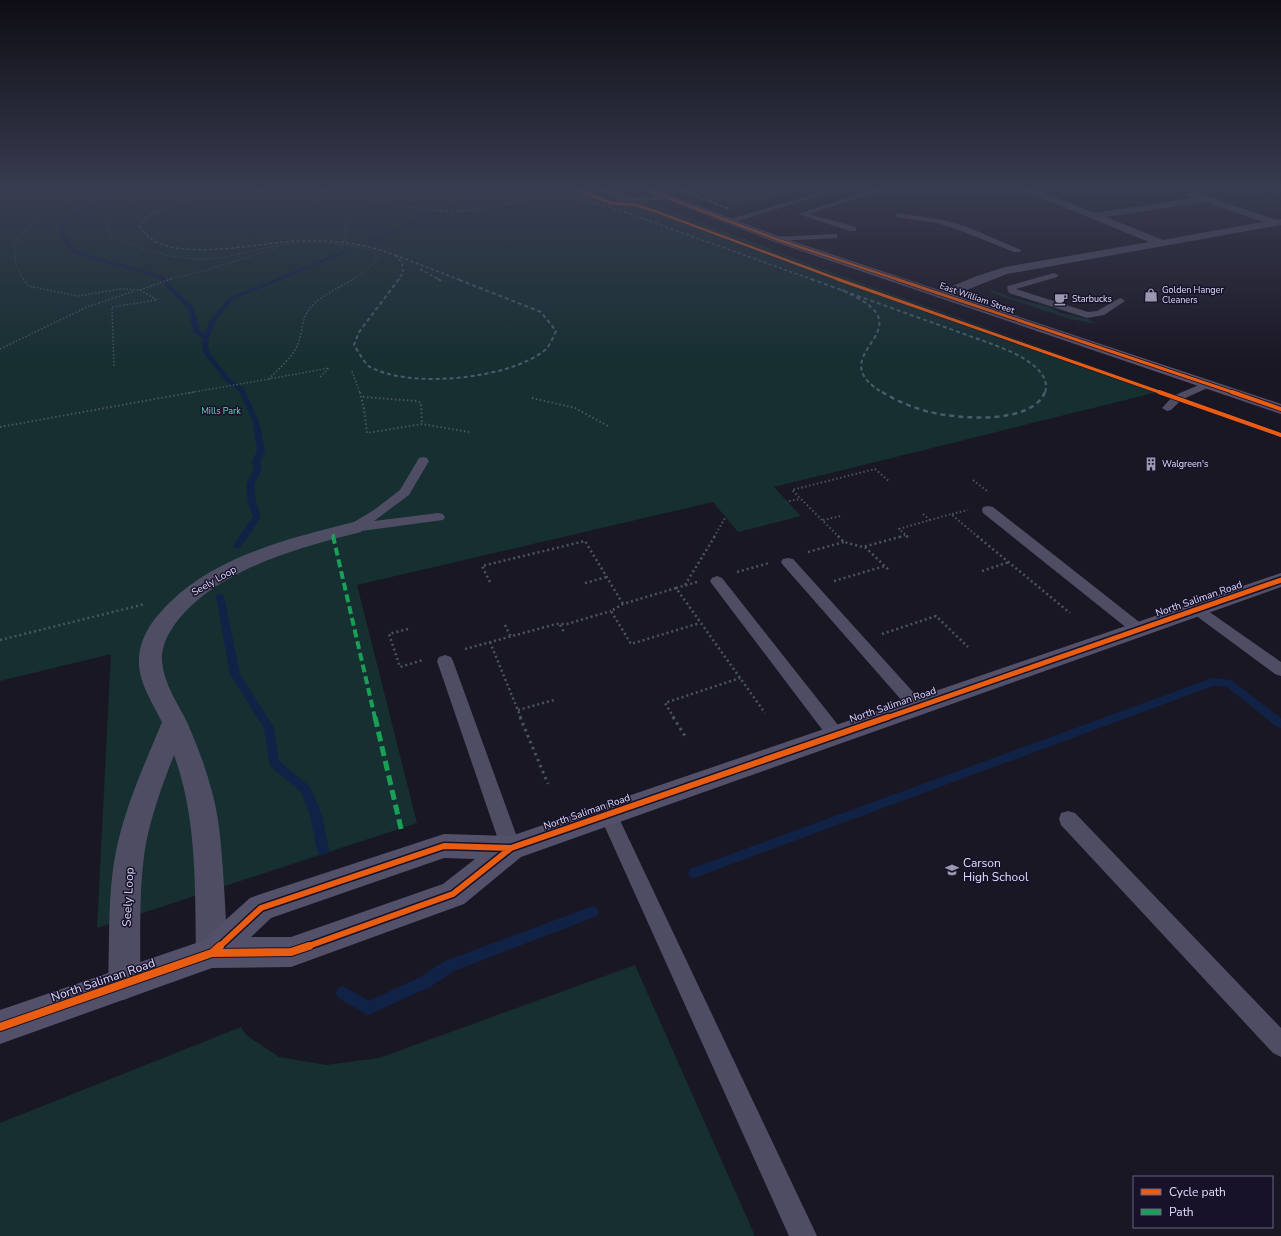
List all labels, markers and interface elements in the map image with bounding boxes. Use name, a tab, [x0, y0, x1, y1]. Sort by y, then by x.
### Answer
street label: East William Street	[938, 280, 1017, 317]
place label: Golden Hanger Cleaners	[1162, 284, 1224, 306]
shop icon: Golden Hanger Cleaners	[1143, 287, 1159, 303]
cafe icon: Starbucks	[1053, 291, 1069, 307]
place label: Starbucks	[1072, 293, 1112, 305]
park label: Mills Park	[201, 405, 241, 417]
building icon: Walgreen's	[1143, 456, 1159, 472]
place label: Walgreen's	[1162, 458, 1208, 470]
street label: Seely Loop	[189, 562, 239, 599]
street label: North Saliman Road	[1154, 578, 1244, 620]
street label: North Saliman Road	[848, 684, 938, 726]
street label: North Saliman Road	[542, 791, 632, 833]
place label: Carson High School	[963, 855, 1029, 885]
school or university icon: Carson High School	[944, 862, 960, 878]
street label: Seely Loop	[118, 867, 138, 927]
street label: North Saliman Road	[49, 955, 157, 1005]
legend	[1133, 1176, 1273, 1228]
text: Cycle path	[1169, 1184, 1226, 1200]
text: Path	[1169, 1204, 1194, 1220]

